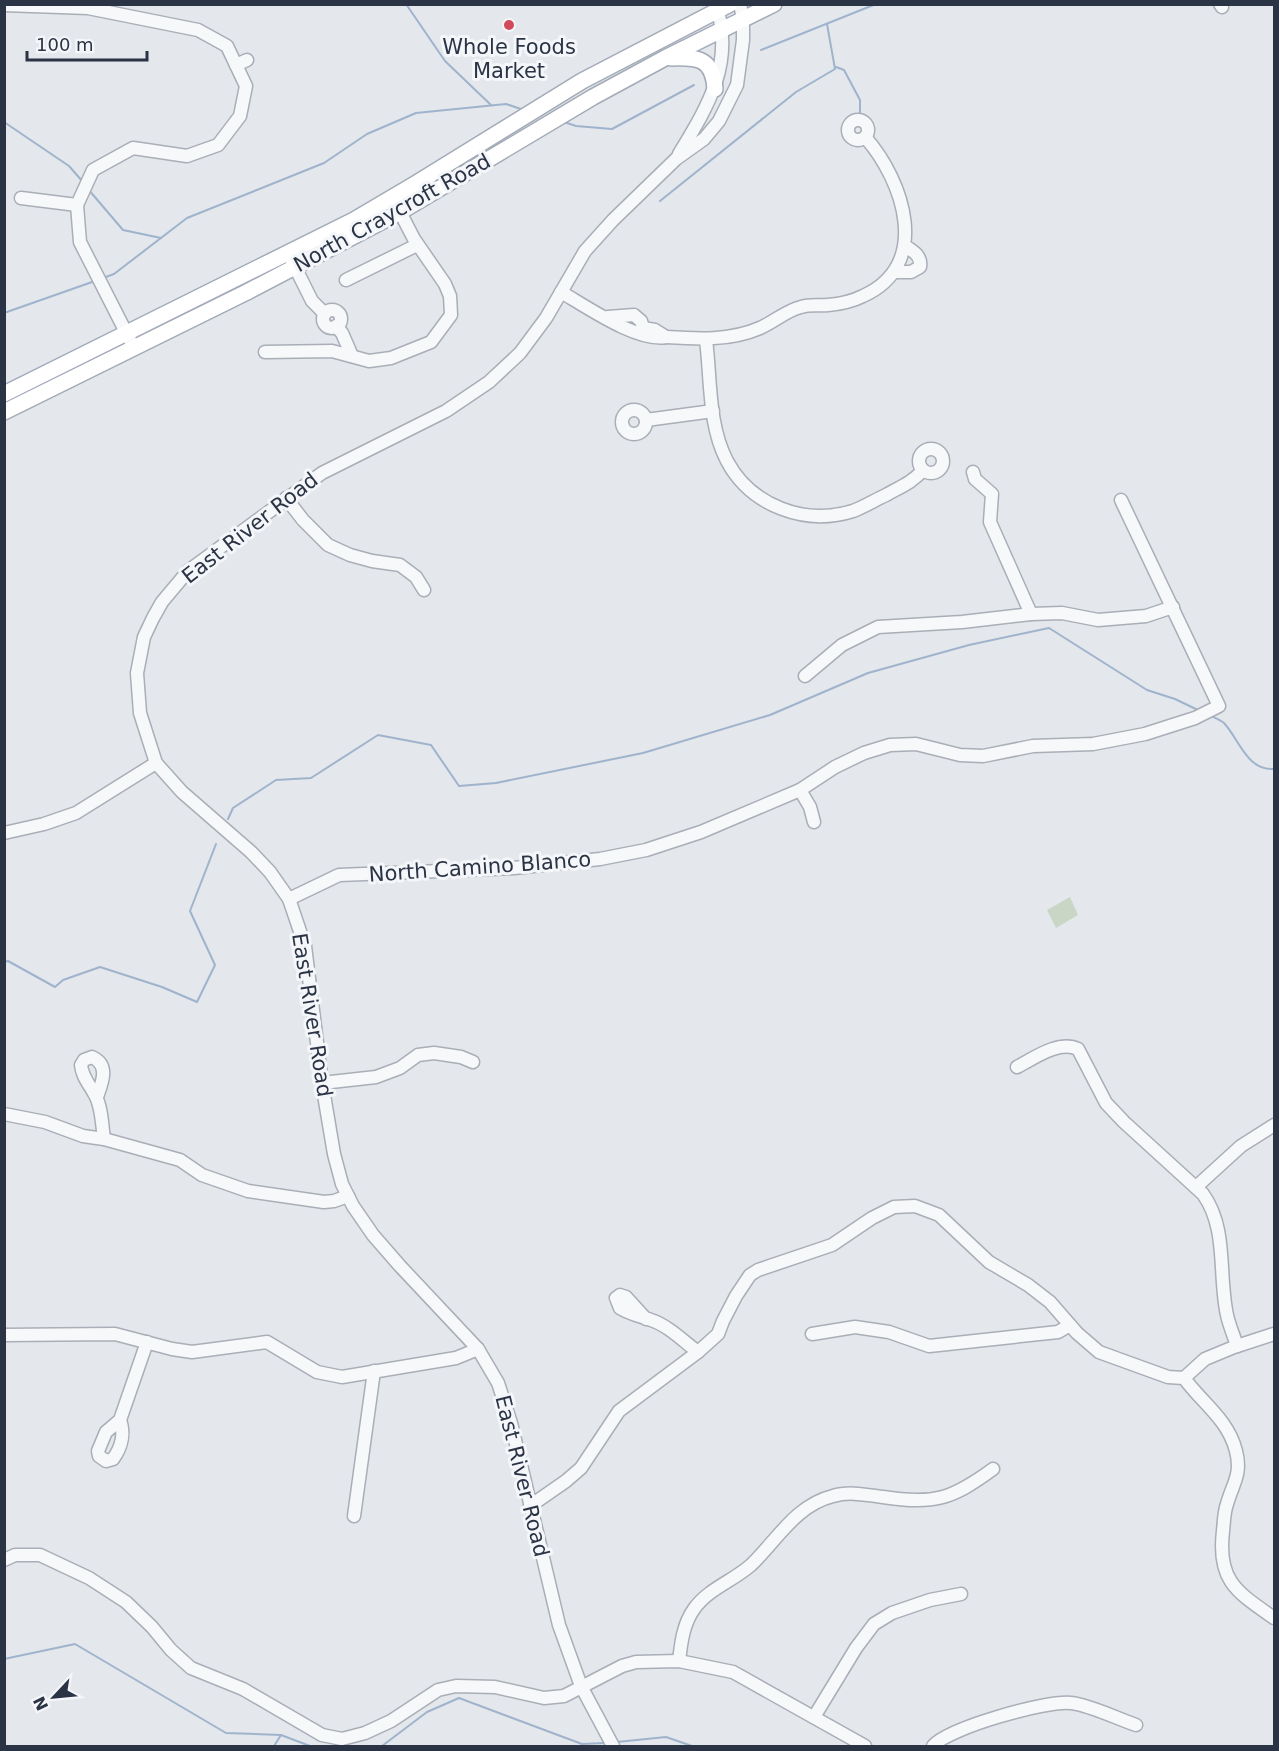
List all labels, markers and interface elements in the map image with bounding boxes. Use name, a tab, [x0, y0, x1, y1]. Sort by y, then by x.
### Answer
marker: Whole Foods Market	[502, 18, 516, 32]
scale bar	[27, 24, 147, 62]
text: 100 m	[36, 34, 94, 55]
place label: Whole Foods Market	[442, 35, 576, 83]
street label: North Craycroft Road	[289, 149, 495, 277]
street label: East River Road	[177, 468, 323, 588]
street label: North Camino Blanco	[368, 847, 592, 887]
street label: East River Road	[287, 931, 337, 1099]
street label: East River Road	[490, 1393, 554, 1559]
north arrow	[24, 1667, 84, 1727]
text: N	[29, 1693, 52, 1714]

